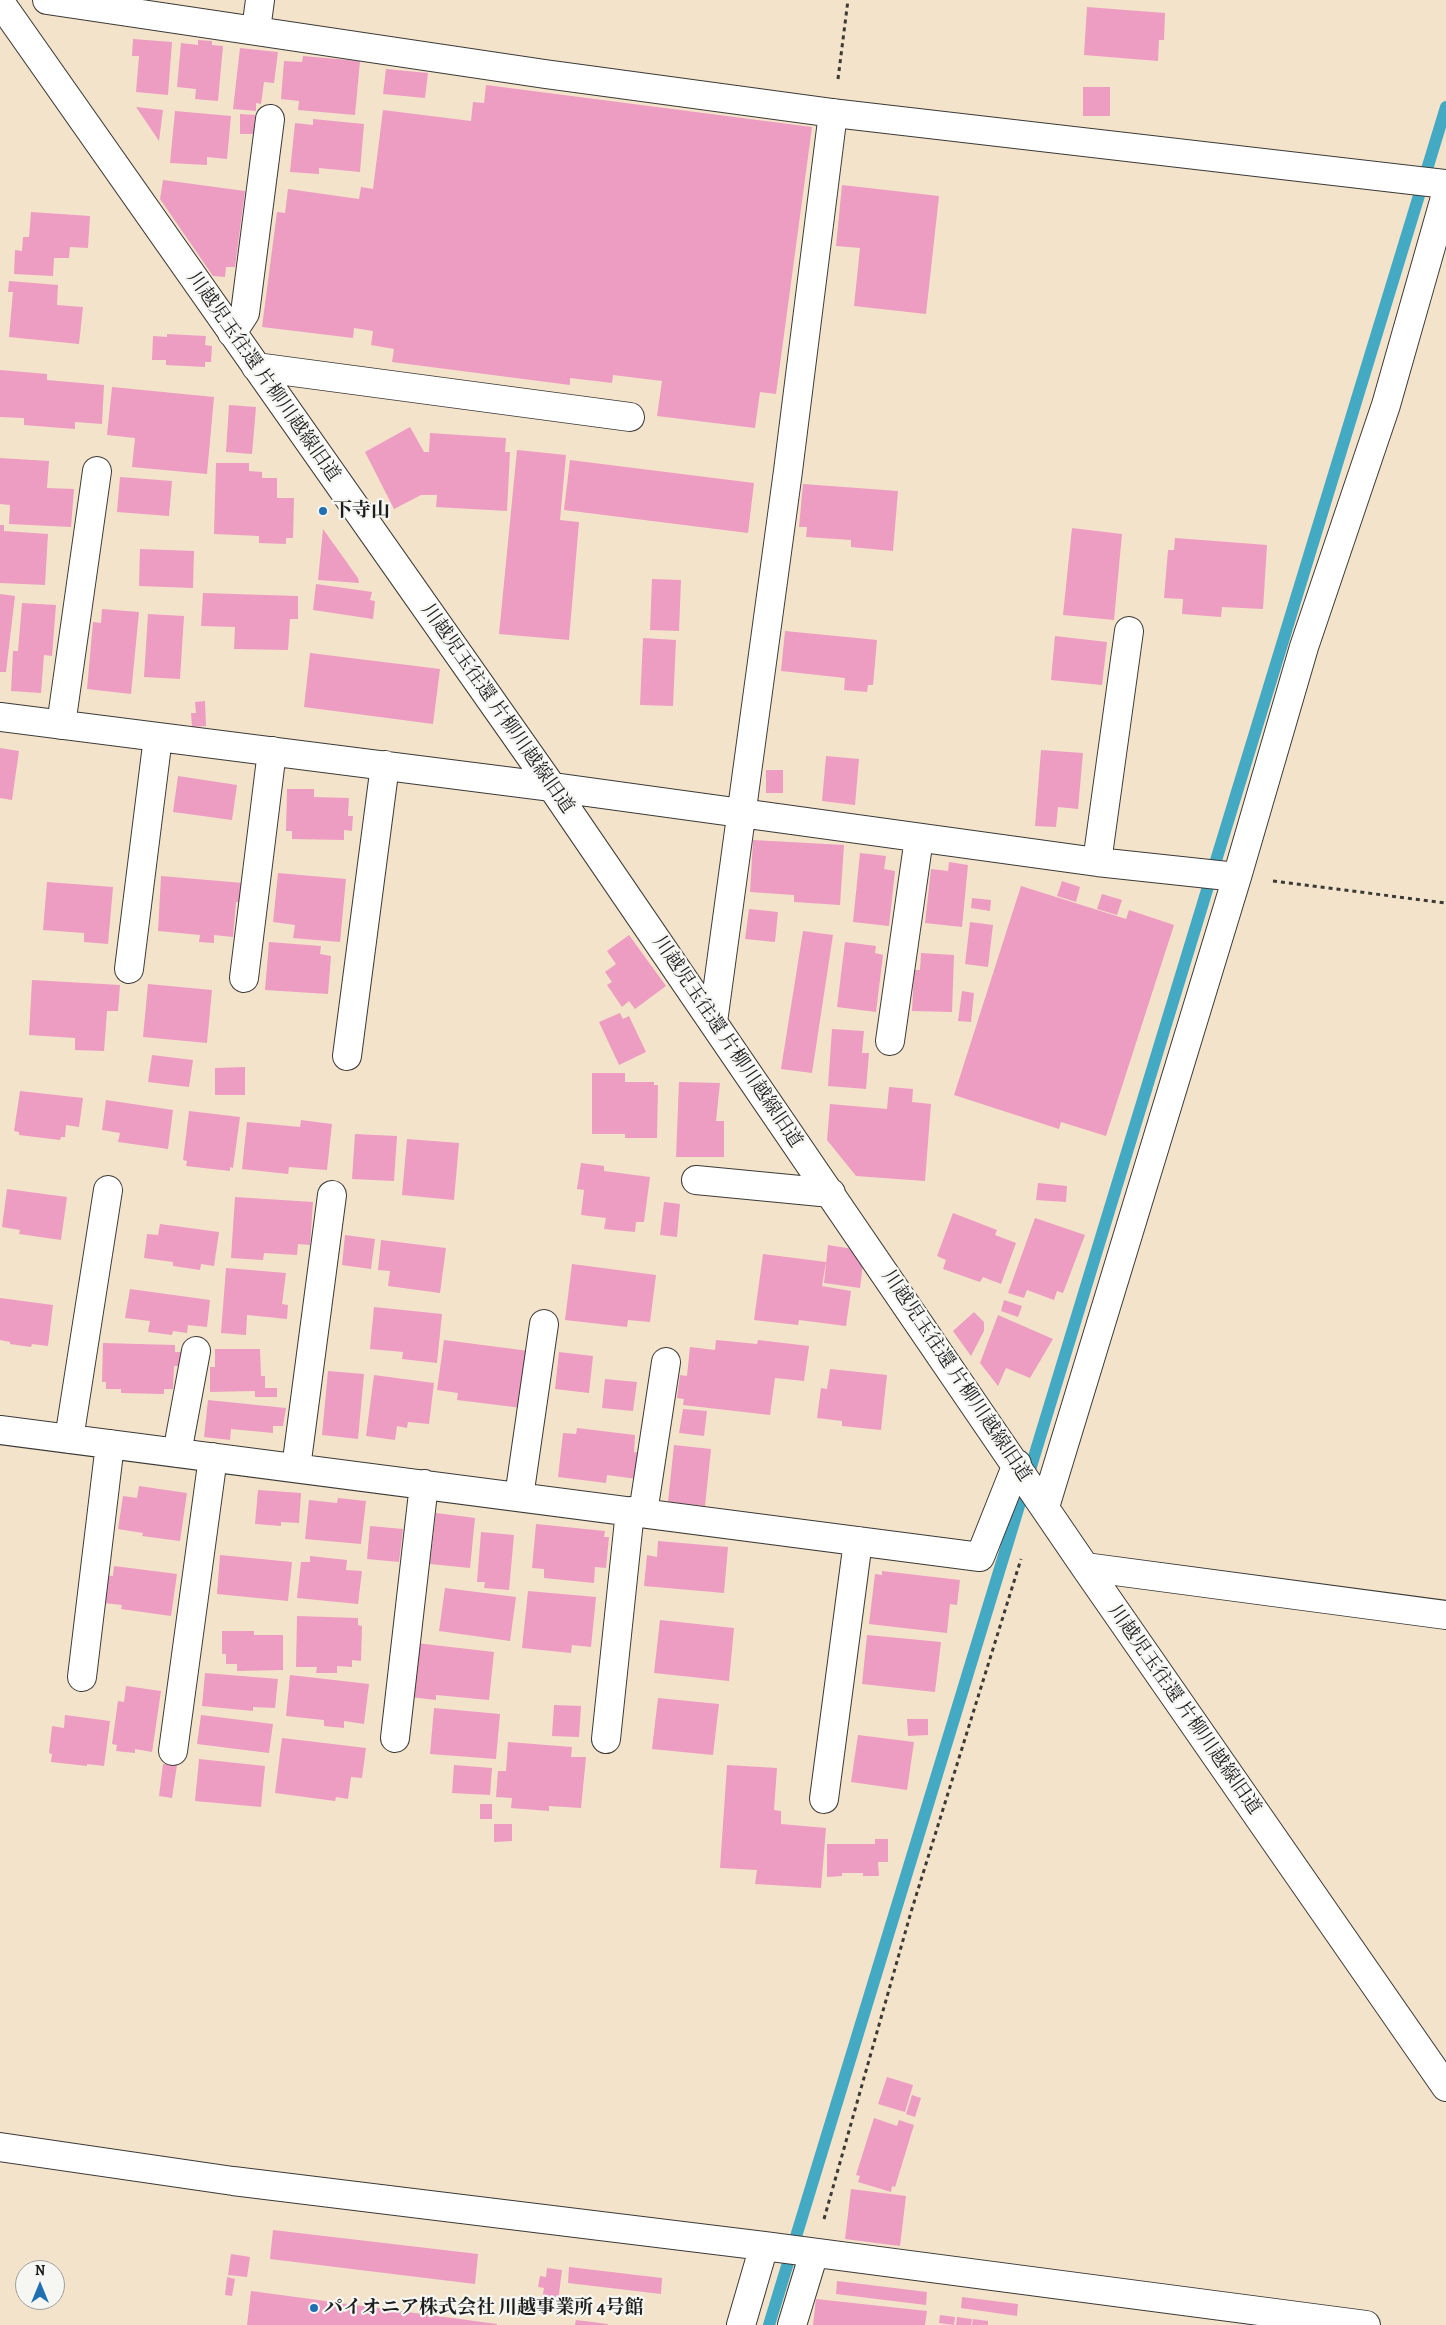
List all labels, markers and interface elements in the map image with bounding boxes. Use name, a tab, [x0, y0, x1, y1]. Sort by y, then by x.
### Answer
street label: 川越児玉往還 片柳川越線旧道	[182, 268, 344, 486]
place label: 下寺山	[333, 500, 390, 522]
marker: 下寺山	[317, 505, 329, 517]
street label: 川越児玉往還 片柳川越線旧道	[416, 600, 578, 818]
street label: 川越児玉往還 片柳川越線旧道	[647, 932, 807, 1152]
street label: 川越児玉往還 片柳川越線旧道	[876, 1266, 1036, 1486]
street label: 川越児玉往還 片柳川越線旧道	[1103, 1601, 1265, 1819]
north arrow	[15, 2260, 65, 2310]
text: N	[35, 2261, 45, 2280]
place label: パイオニア株式会社 川越事業所 4号館	[324, 2297, 644, 2319]
marker: パイオニア株式会社 川越事業所 4号館	[308, 2302, 320, 2314]

